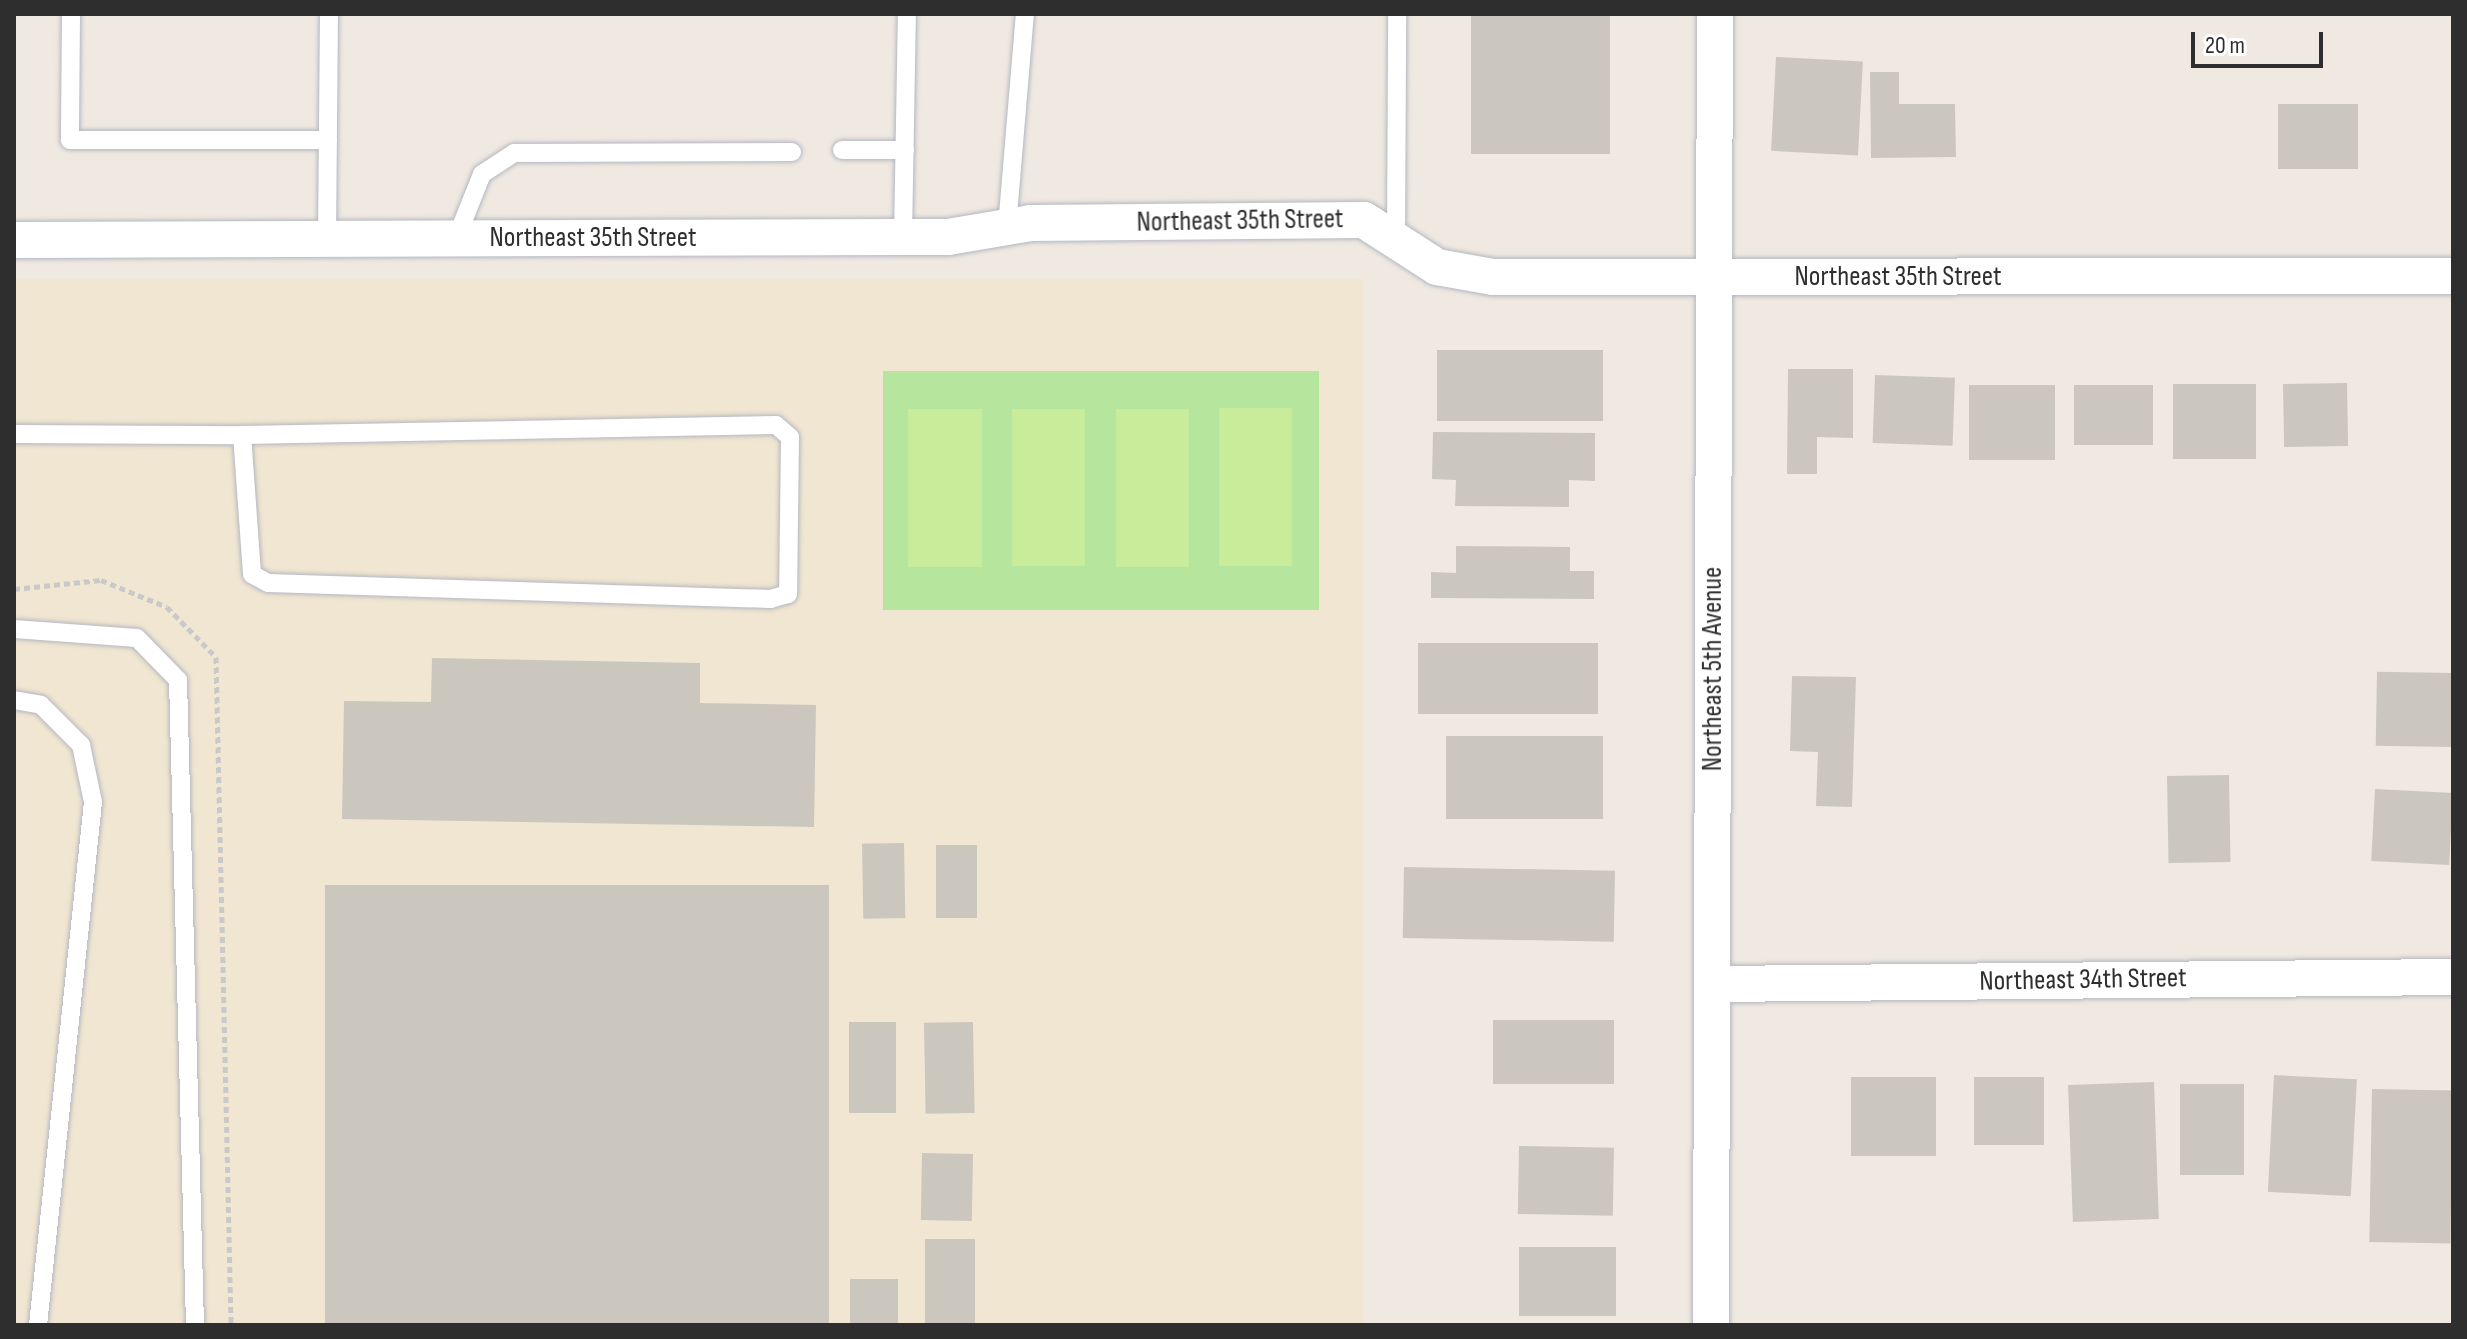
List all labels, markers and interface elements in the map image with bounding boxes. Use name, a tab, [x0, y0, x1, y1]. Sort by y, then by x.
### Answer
scale bar	[2195, 16, 2327, 66]
text: 20 m	[2205, 31, 2245, 60]
street label: Northeast 35th Street	[1136, 202, 1344, 240]
street label: Northeast 35th Street	[490, 221, 696, 255]
street label: Northeast 35th Street	[1795, 260, 2001, 294]
street label: Northeast 5th Avenue	[1696, 567, 1730, 771]
street label: Northeast 34th Street	[1979, 961, 2187, 999]

